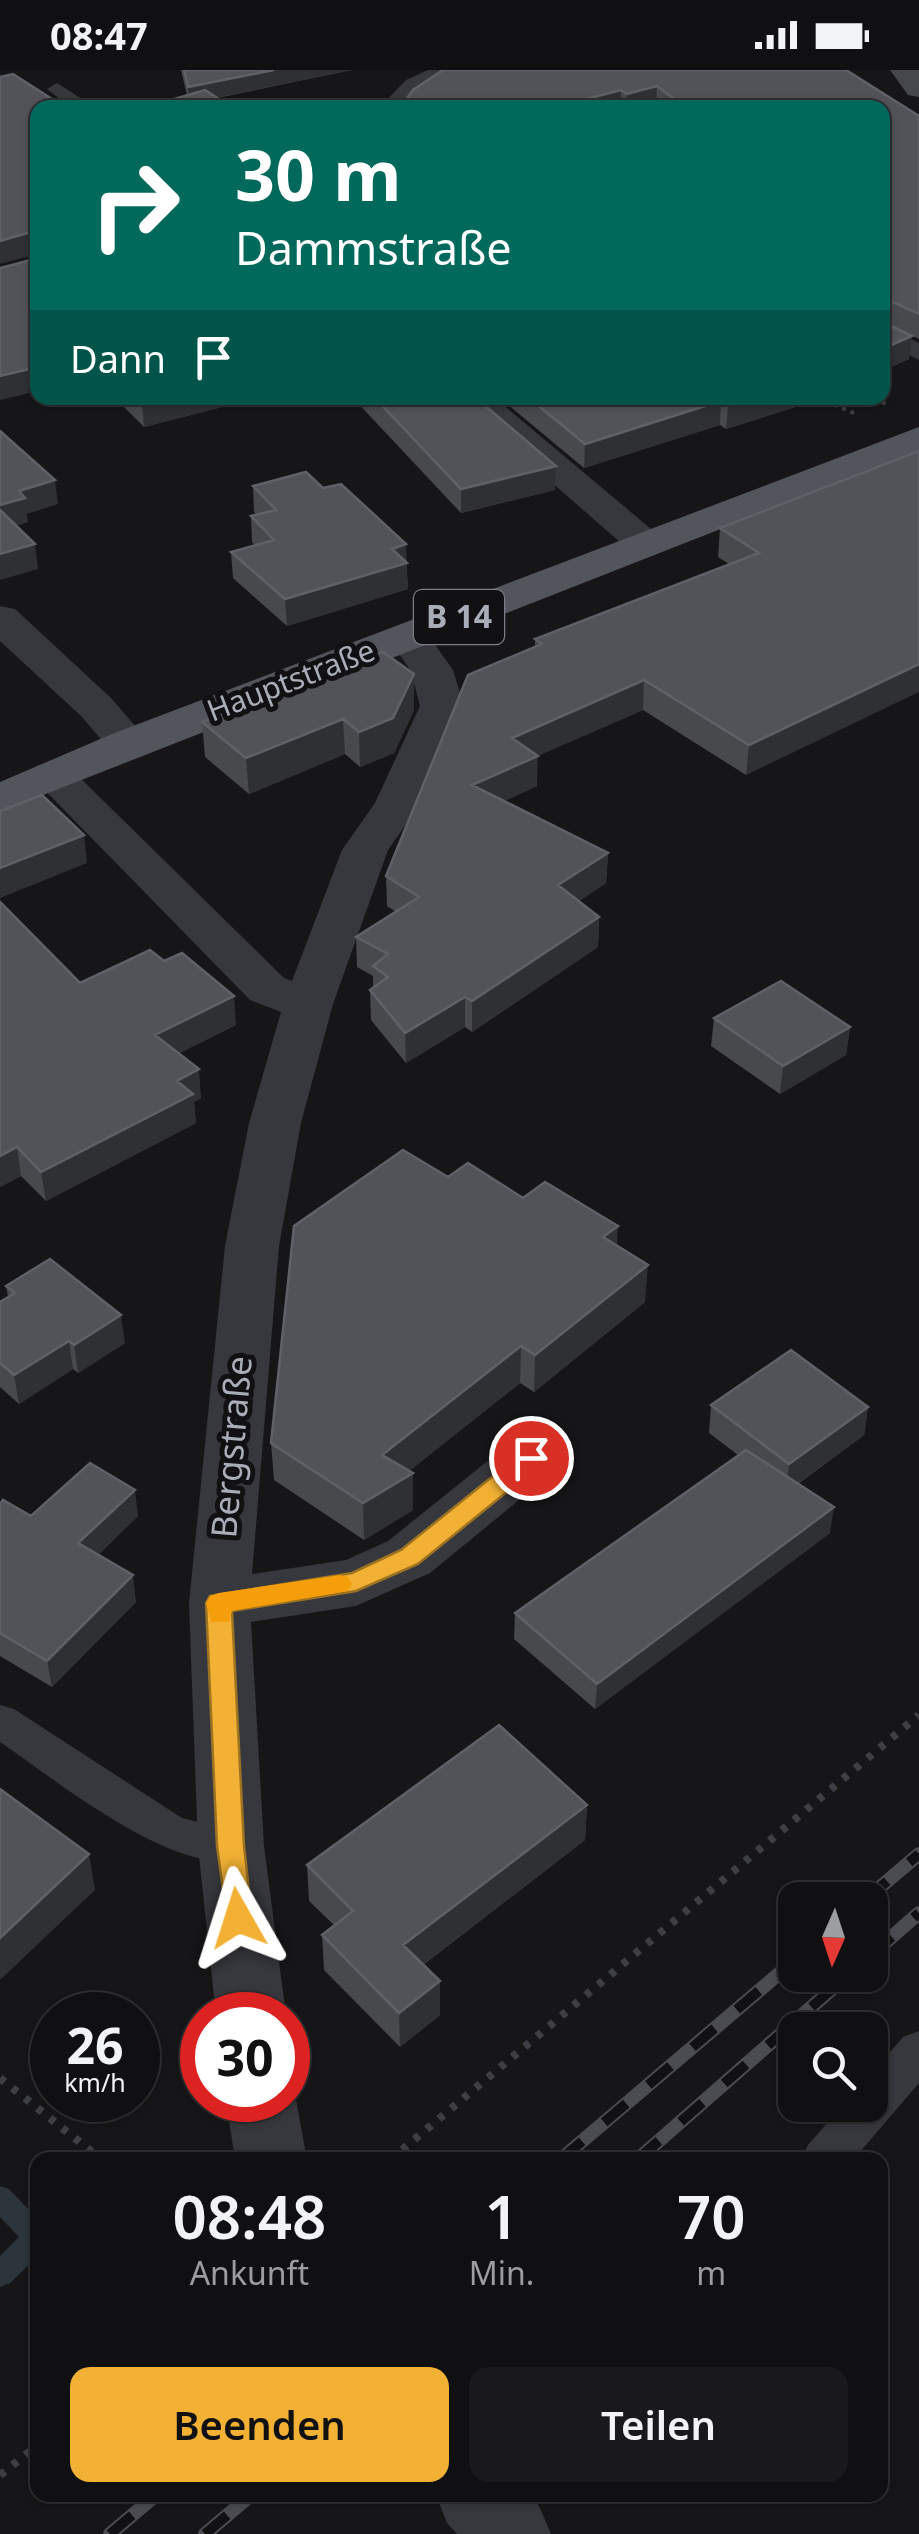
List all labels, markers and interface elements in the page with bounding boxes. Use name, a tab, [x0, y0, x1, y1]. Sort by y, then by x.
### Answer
text: 08:47	[50, 9, 148, 61]
text: 30 m	[235, 126, 402, 222]
icon: right	[70, 140, 200, 270]
text: Dammstraße	[235, 217, 512, 278]
icon: arrive	[186, 330, 241, 385]
text: Dann	[70, 332, 166, 384]
road number: B 14	[414, 590, 504, 644]
street label: Hauptstraße	[201, 629, 380, 730]
street label: Bergstraße	[199, 1354, 262, 1540]
pin	[489, 1416, 574, 1501]
icon: arrive	[504, 1431, 559, 1486]
position arrow	[186, 1866, 290, 1970]
north arrow	[778, 1882, 888, 1992]
map controls	[778, 1882, 888, 2122]
speed limit sign: 30	[180, 1992, 310, 2122]
text: 26	[66, 2011, 124, 2079]
button: search	[778, 2012, 888, 2122]
text: km/h	[64, 2065, 126, 2099]
text: 08:48	[172, 2175, 326, 2257]
text: 1	[484, 2175, 519, 2257]
text: 70	[677, 2175, 746, 2257]
text: Ankunft	[190, 2251, 309, 2294]
text: Min.	[469, 2251, 534, 2294]
text: m	[696, 2251, 726, 2294]
button: Beenden	[70, 2367, 449, 2482]
button: Teilen	[469, 2367, 848, 2482]

